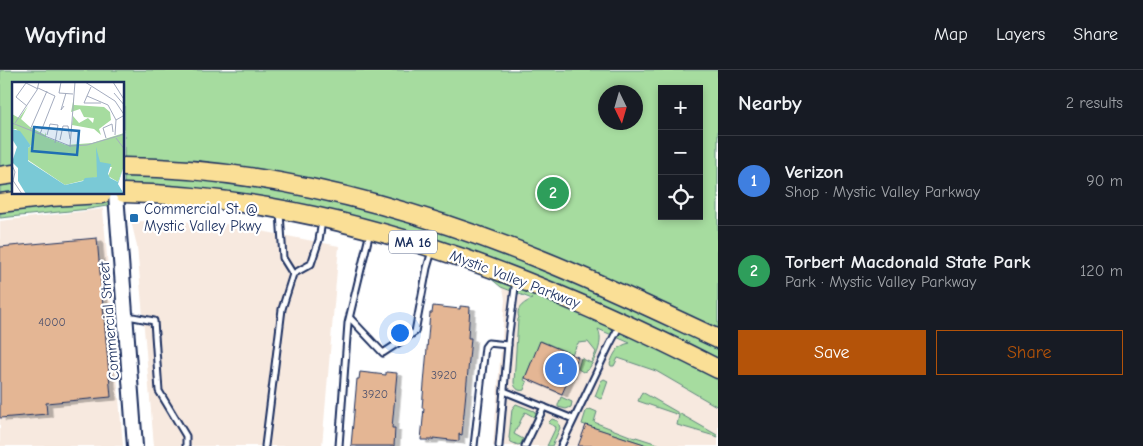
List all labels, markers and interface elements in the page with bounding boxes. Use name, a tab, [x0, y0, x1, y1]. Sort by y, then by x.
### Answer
text: Wayfind	[25, 21, 106, 49]
text: Map	[934, 24, 968, 45]
text: Layers	[996, 24, 1045, 45]
text: Share	[1073, 24, 1118, 45]
inset map	[12, 82, 125, 195]
north arrow	[598, 85, 643, 130]
map controls	[658, 85, 703, 220]
button: +	[658, 85, 703, 130]
text: Nearby	[738, 91, 802, 115]
text: 2 results	[1066, 94, 1123, 112]
button: −	[658, 130, 703, 175]
text: Verizon	[785, 161, 844, 183]
text: 1	[751, 172, 757, 190]
text: 90 m	[1086, 172, 1123, 190]
pin: 2	[537, 174, 569, 212]
button: locate	[658, 175, 703, 220]
text: Shop · Mystic Valley Parkway	[785, 183, 980, 201]
place label: Commercial St. @ Mystic Valley Pkwy	[144, 200, 262, 235]
marker: Commercial St. @ Mystic Valley Pkwy	[128, 212, 140, 224]
road number: MA 16	[389, 230, 437, 253]
street label: Mystic Valley Parkway	[447, 246, 583, 312]
text: Torbert Macdonald State Park	[785, 251, 1030, 273]
street label: Commercial Street	[95, 260, 123, 381]
text: 2	[750, 262, 758, 280]
text: 120 m	[1080, 262, 1123, 280]
text: Park · Mystic Valley Parkway	[785, 273, 976, 291]
house number: 4000	[38, 315, 66, 329]
your location	[387, 320, 413, 346]
button: Save	[738, 330, 926, 375]
button: Share	[936, 330, 1123, 375]
pin: 1	[545, 350, 577, 388]
house number: 3920	[431, 368, 457, 382]
house number: 3920	[362, 387, 388, 401]

